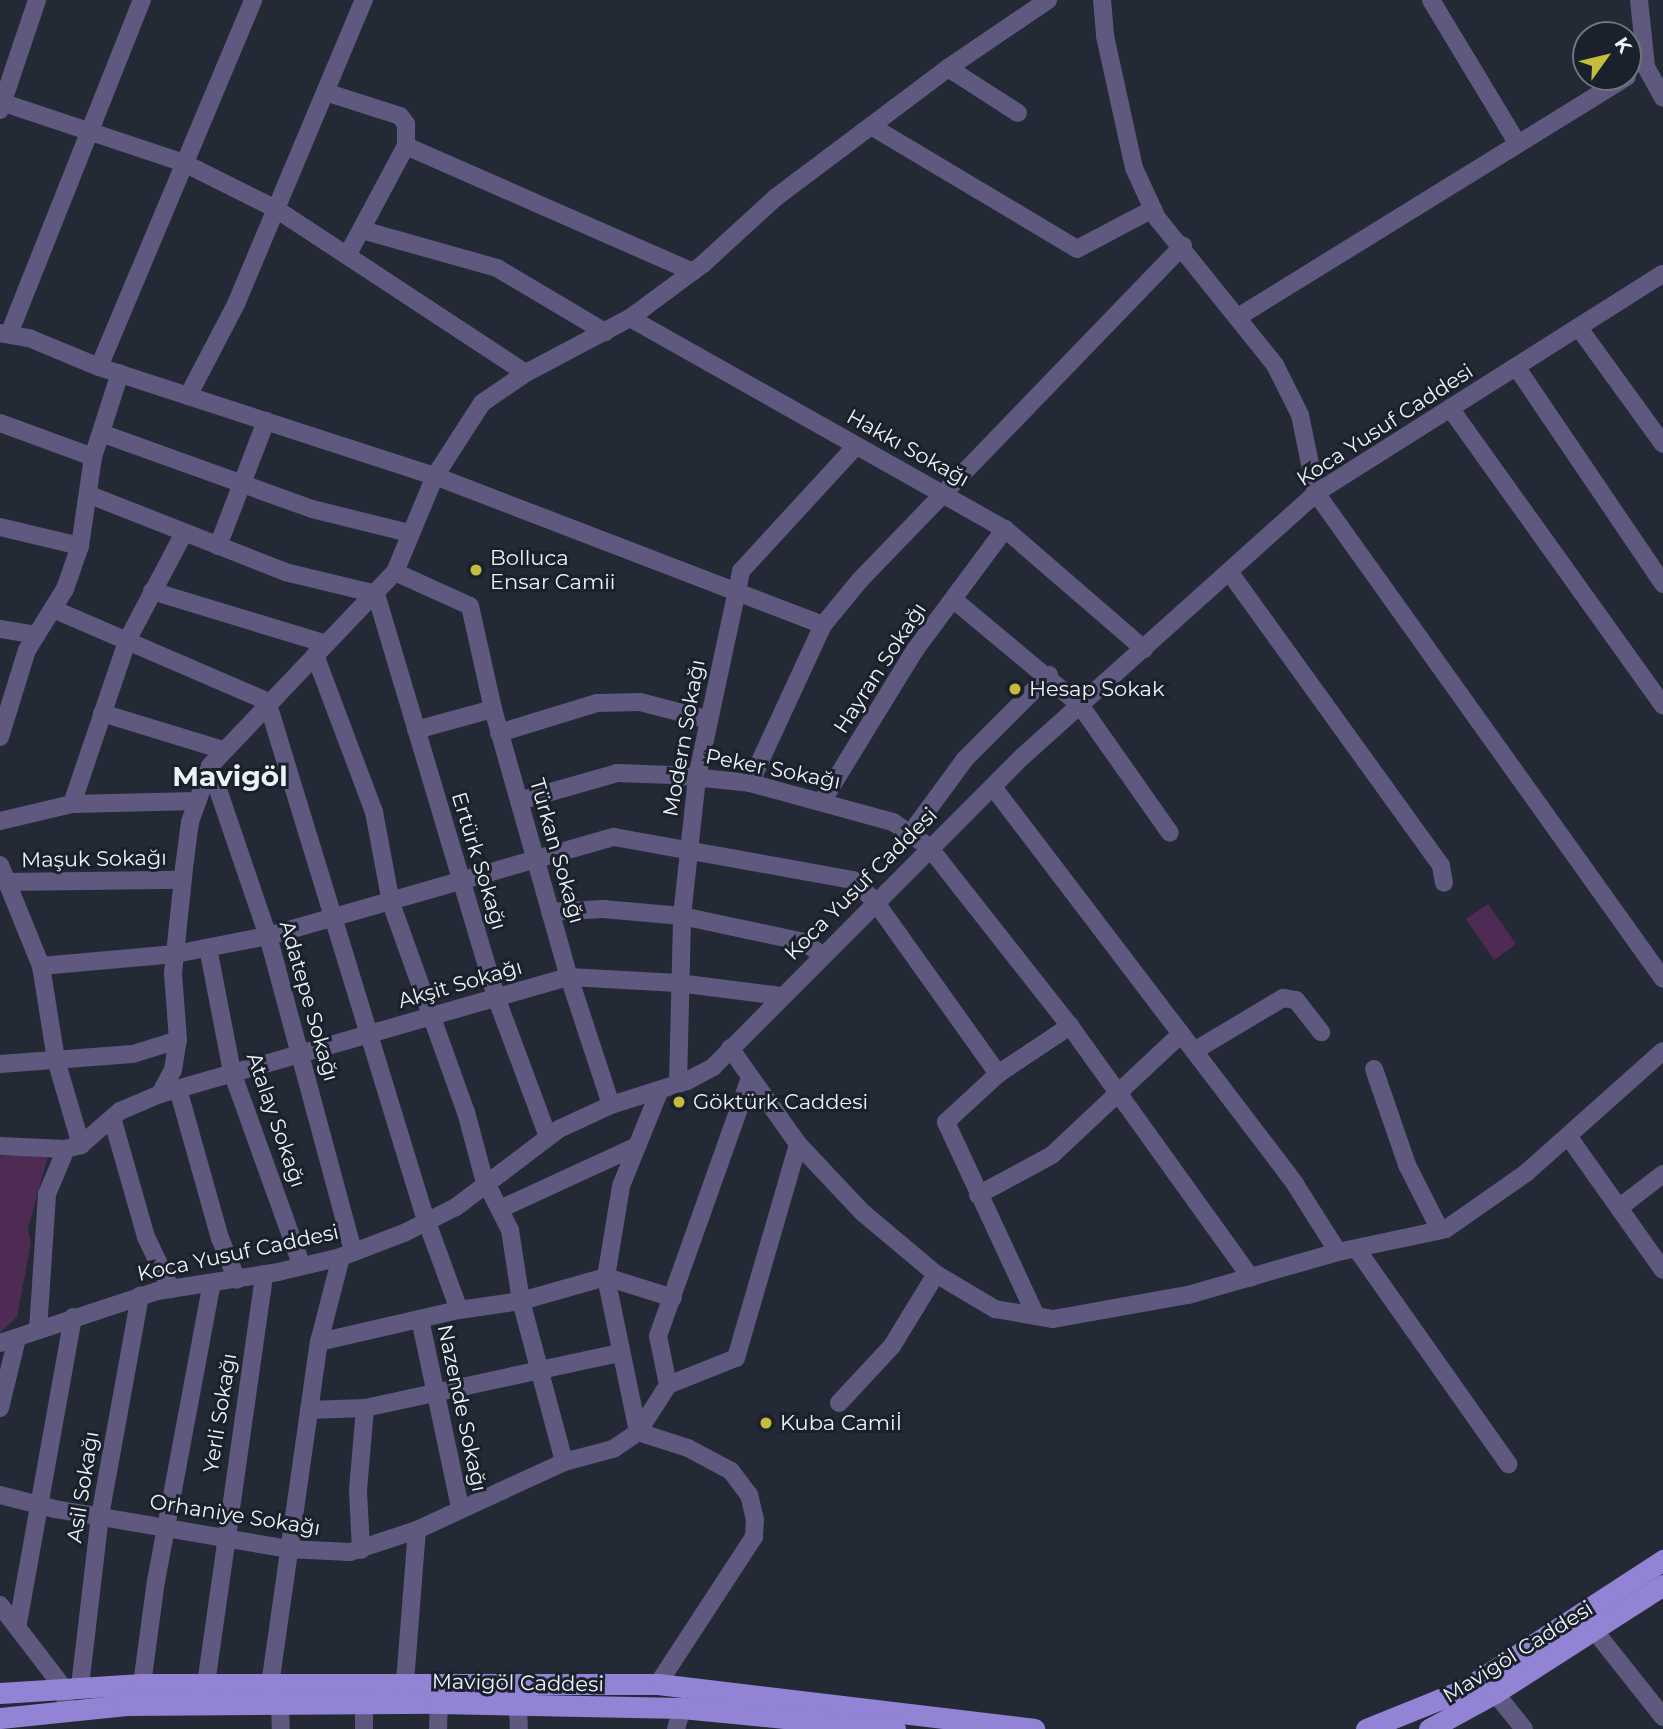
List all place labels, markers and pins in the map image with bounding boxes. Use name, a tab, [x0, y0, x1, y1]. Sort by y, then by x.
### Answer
place label: Bolluca Ensar Camii	[490, 545, 616, 595]
marker: Bolluca Ensar Camii	[468, 562, 484, 578]
place label: Hesap Sokak	[1029, 676, 1165, 702]
marker: Hesap Sokak	[1007, 681, 1023, 697]
place label: Göktürk Caddesi	[693, 1089, 868, 1115]
marker: Göktürk Caddesi	[671, 1094, 687, 1110]
place label: Kuba Camiİ	[780, 1410, 902, 1436]
marker: Kuba Camiİ	[758, 1415, 774, 1431]

